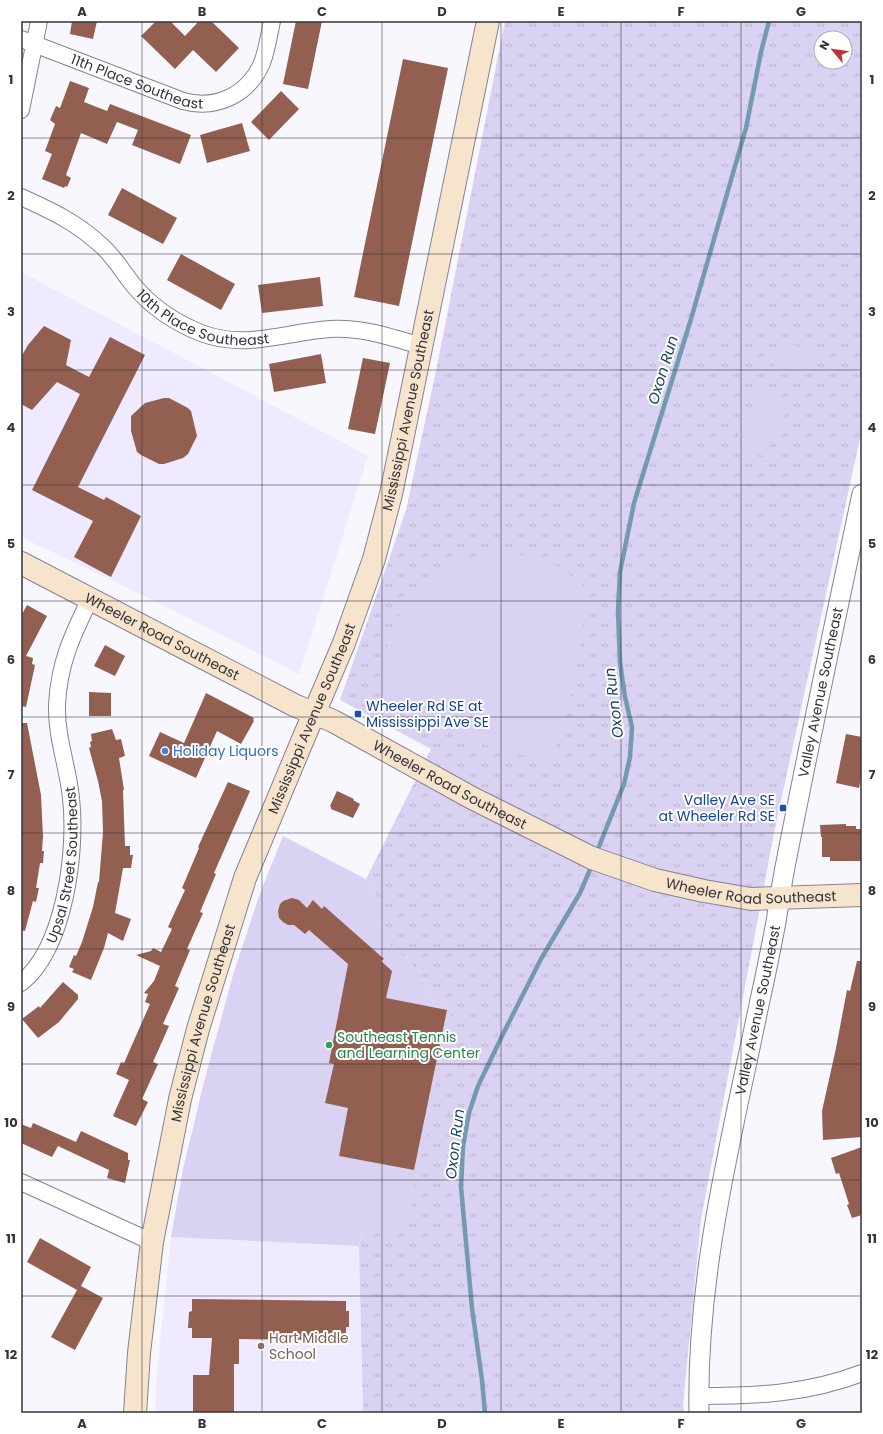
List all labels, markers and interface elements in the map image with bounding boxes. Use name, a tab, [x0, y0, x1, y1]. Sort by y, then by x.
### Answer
text: A	[77, 2, 87, 21]
text: B	[198, 2, 207, 21]
text: C	[317, 2, 327, 21]
text: D	[437, 2, 447, 21]
text: E	[557, 2, 565, 21]
text: F	[677, 2, 685, 21]
text: G	[796, 2, 806, 21]
north arrow	[813, 30, 853, 70]
text: N	[815, 38, 833, 53]
street label: 11th Place Southeast	[68, 49, 203, 114]
text: 1	[9, 70, 13, 89]
text: 1	[870, 70, 874, 89]
text: 2	[7, 186, 15, 205]
text: 2	[868, 186, 876, 205]
street label: 10th Place Southeast	[132, 285, 270, 350]
text: 3	[7, 302, 15, 321]
text: 3	[868, 302, 876, 321]
street label: Mississippi Avenue Southeast	[377, 308, 439, 513]
water label: Oxon Run	[642, 333, 683, 407]
text: 4	[7, 418, 16, 437]
text: 4	[868, 418, 877, 437]
text: 5	[7, 534, 15, 553]
text: 5	[868, 534, 876, 553]
street label: Wheeler Road Southeast	[81, 588, 243, 685]
street label: Valley Avenue Southeast	[793, 605, 848, 779]
street label: Mississippi Avenue Southeast	[263, 620, 360, 817]
text: 6	[7, 650, 15, 669]
text: 6	[868, 650, 876, 669]
water label: Oxon Run	[599, 667, 628, 740]
place label: Wheeler Rd SE at Mississippi Ave SE	[366, 696, 489, 732]
marker: Wheeler Rd SE at Mississippi Ave SE	[353, 709, 363, 719]
street label: Wheeler Road Southeast	[369, 735, 530, 834]
place label: Holiday Liquors	[173, 741, 279, 761]
marker: Holiday Liquors	[160, 746, 170, 756]
text: 7	[8, 765, 15, 784]
text: 7	[869, 765, 876, 784]
street label: Upsal Street Southeast	[41, 785, 82, 946]
place label: Valley Ave SE at Wheeler Rd SE	[659, 790, 775, 826]
marker: Valley Ave SE at Wheeler Rd SE	[778, 803, 788, 813]
street label: Wheeler Road Southeast	[664, 873, 837, 909]
text: 8	[7, 881, 15, 900]
text: 8	[868, 881, 876, 900]
street label: Mississippi Avenue Southeast	[166, 921, 240, 1124]
street label: Valley Avenue Southeast	[730, 923, 785, 1097]
text: 9	[7, 997, 15, 1016]
text: 9	[868, 997, 876, 1016]
place label: Southeast Tennis and Learning Center	[337, 1027, 480, 1063]
marker: Southeast Tennis and Learning Center	[324, 1040, 334, 1050]
water label: Oxon Run	[440, 1107, 469, 1180]
text: 10	[4, 1113, 18, 1132]
text: 10	[865, 1113, 879, 1132]
text: 11	[6, 1229, 16, 1248]
text: 11	[867, 1229, 877, 1248]
place label: Hart Middle School	[269, 1328, 349, 1364]
marker: Hart Middle School	[256, 1341, 266, 1351]
text: 12	[5, 1345, 18, 1364]
text: 12	[866, 1345, 879, 1364]
text: A	[77, 1414, 87, 1433]
text: B	[198, 1414, 207, 1433]
text: C	[317, 1414, 327, 1433]
text: D	[437, 1414, 447, 1433]
text: E	[557, 1414, 565, 1433]
text: F	[677, 1414, 685, 1433]
text: G	[796, 1414, 806, 1433]

